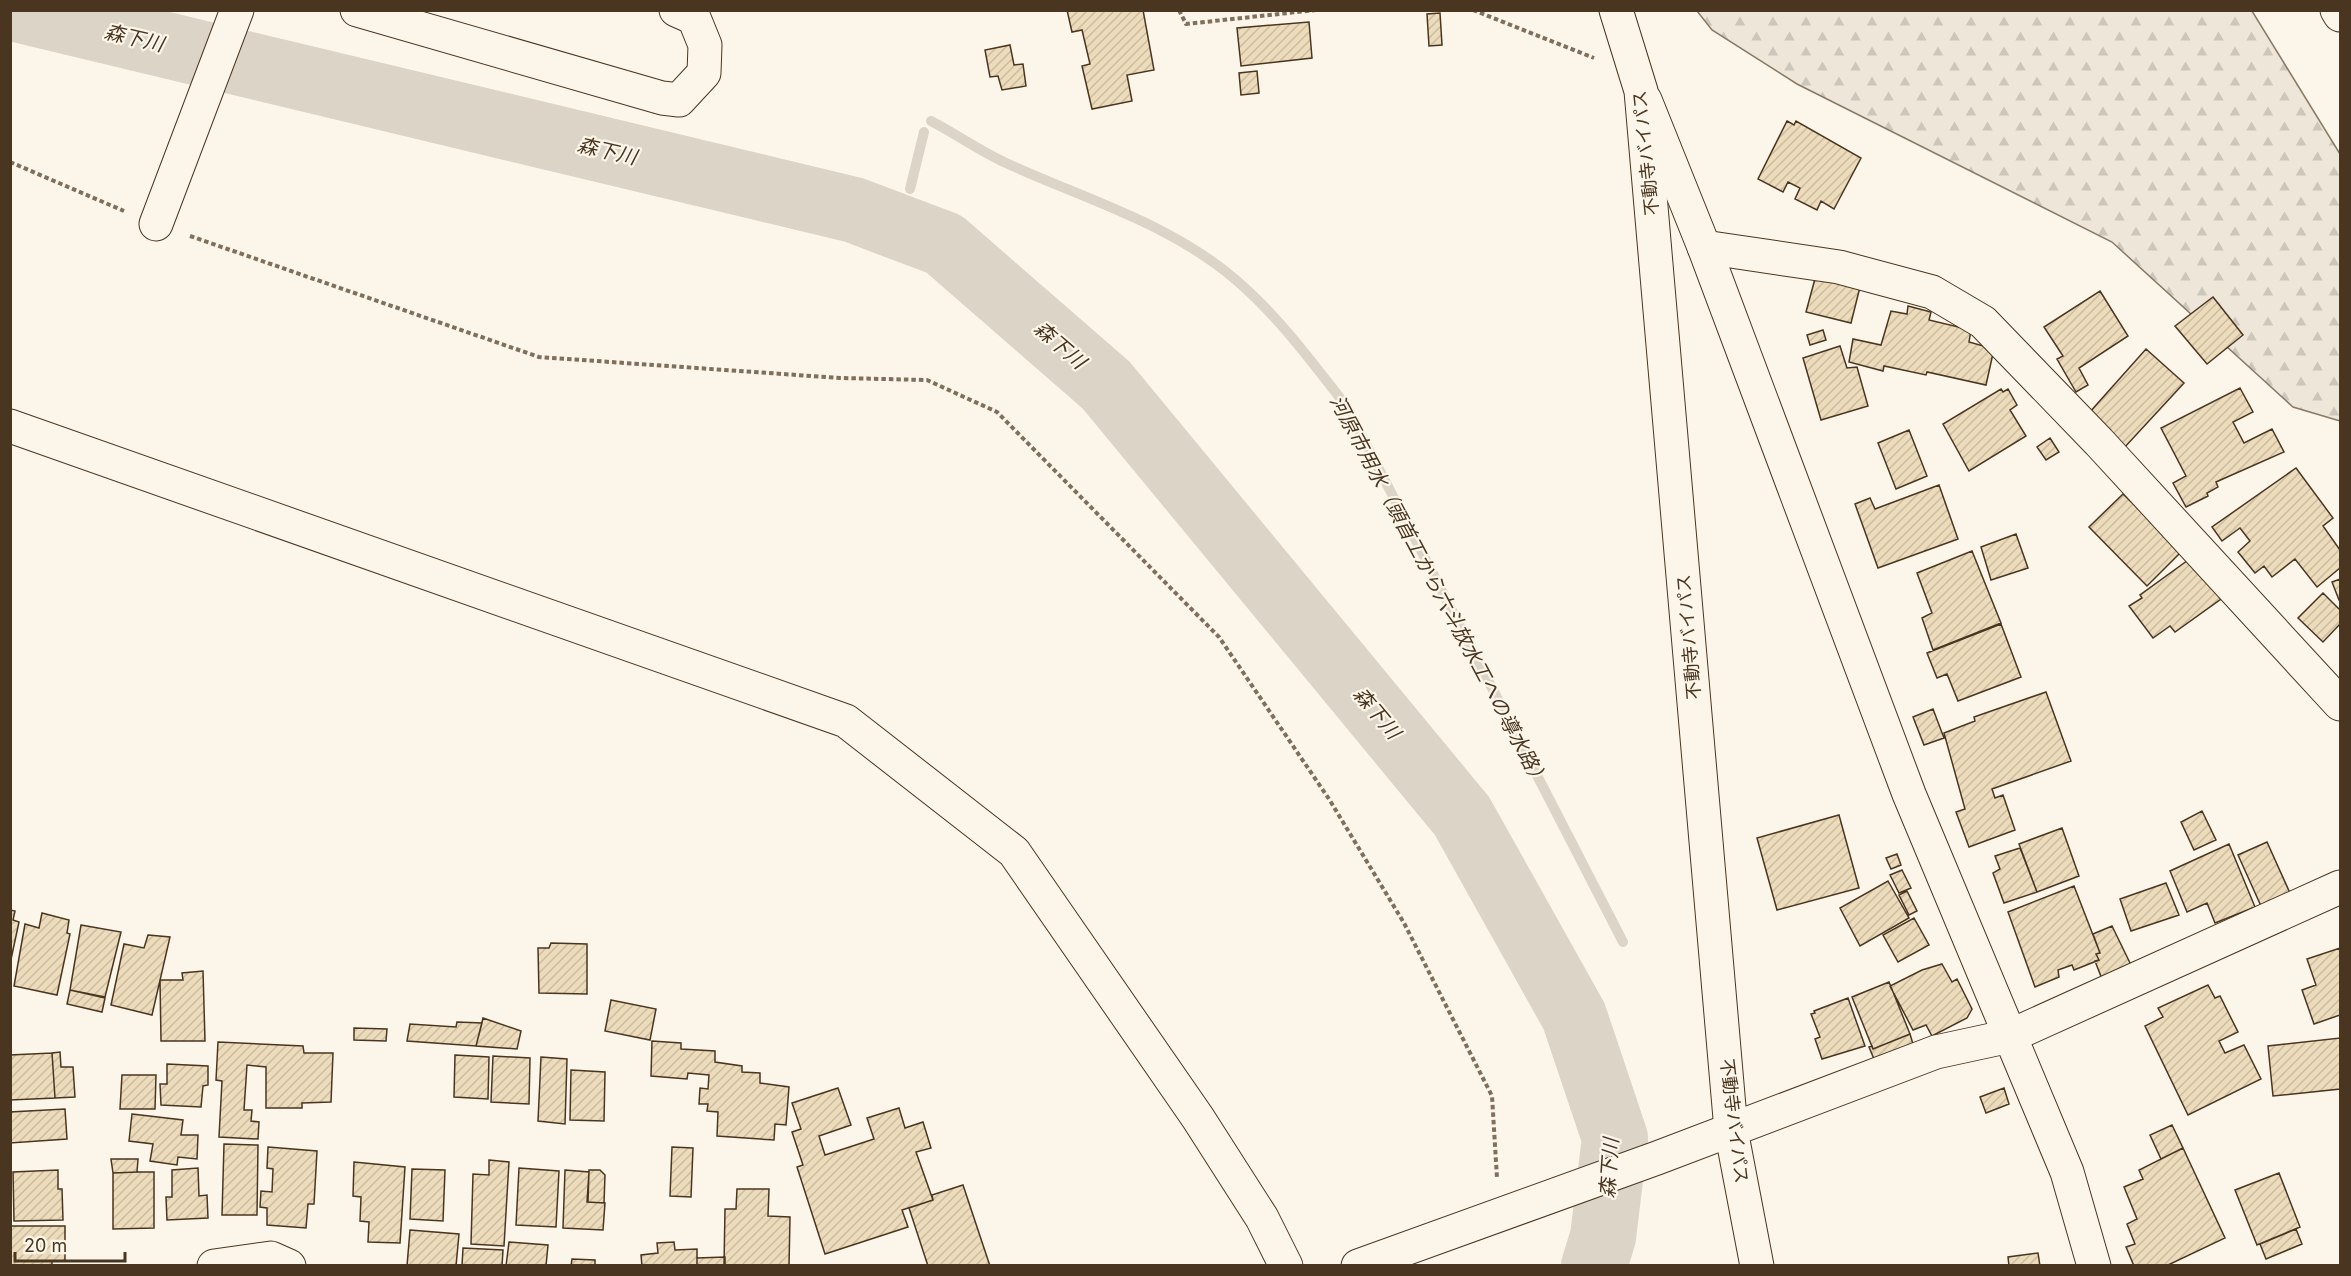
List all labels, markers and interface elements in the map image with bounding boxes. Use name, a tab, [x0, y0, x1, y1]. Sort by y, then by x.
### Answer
water label: 森下川	[102, 20, 168, 57]
street label: 不動寺バイパス	[1628, 89, 1663, 217]
water label: 森下川	[575, 133, 641, 170]
water label: 森下川	[1029, 316, 1092, 375]
water label: 河原市用水（頭首工から六斗放水工への導水路）	[1325, 391, 1553, 791]
street label: 不動寺バイパス	[1673, 574, 1704, 701]
water label: 森下川	[1349, 682, 1407, 745]
street label: 不動寺バイパス	[1716, 1057, 1753, 1185]
water label: 森下川	[1595, 1135, 1623, 1199]
scale bar	[15, 1225, 124, 1263]
text: 20 m	[24, 1235, 67, 1256]

